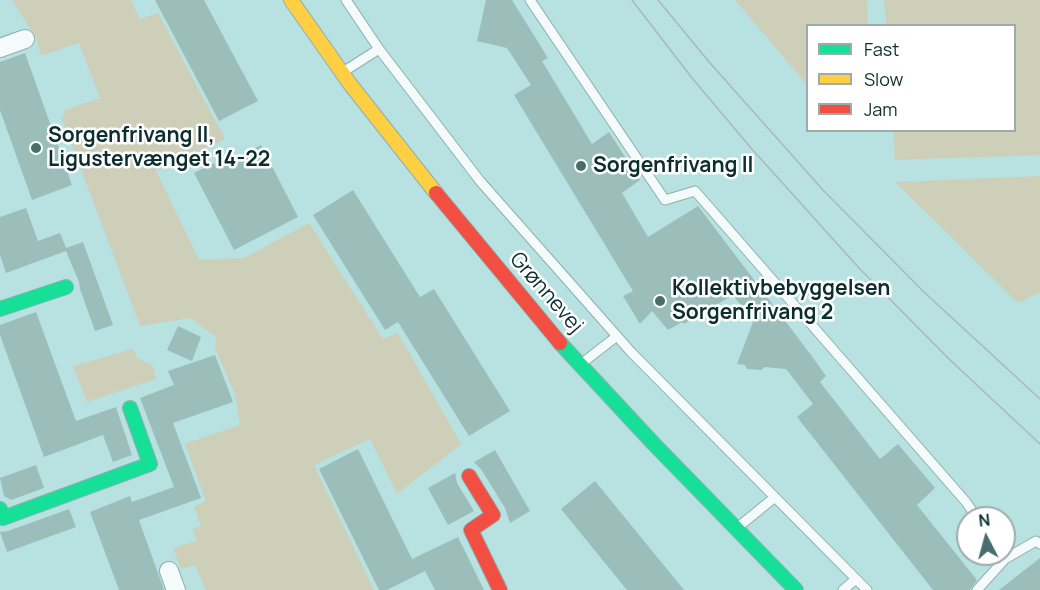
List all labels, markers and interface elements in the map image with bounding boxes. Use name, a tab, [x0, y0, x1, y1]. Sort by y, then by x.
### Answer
legend	[806, 24, 1016, 132]
text: Fast	[864, 37, 899, 61]
text: Slow	[864, 67, 903, 91]
text: Jam	[864, 97, 898, 121]
place label: Sorgenfrivang II, Ligustervænget 14-22	[48, 123, 270, 173]
marker: Sorgenfrivang II, Ligustervænget 14-22	[29, 141, 43, 155]
place label: Sorgenfrivang II	[593, 153, 753, 179]
marker: Sorgenfrivang II	[574, 159, 588, 173]
street label: Grønnevej	[504, 247, 588, 339]
place label: Kollektivbebyggelsen Sorgenfrivang 2	[672, 276, 890, 326]
marker: Kollektivbebyggelsen Sorgenfrivang 2	[653, 294, 667, 308]
north arrow	[956, 506, 1016, 566]
text: N	[977, 509, 991, 532]

